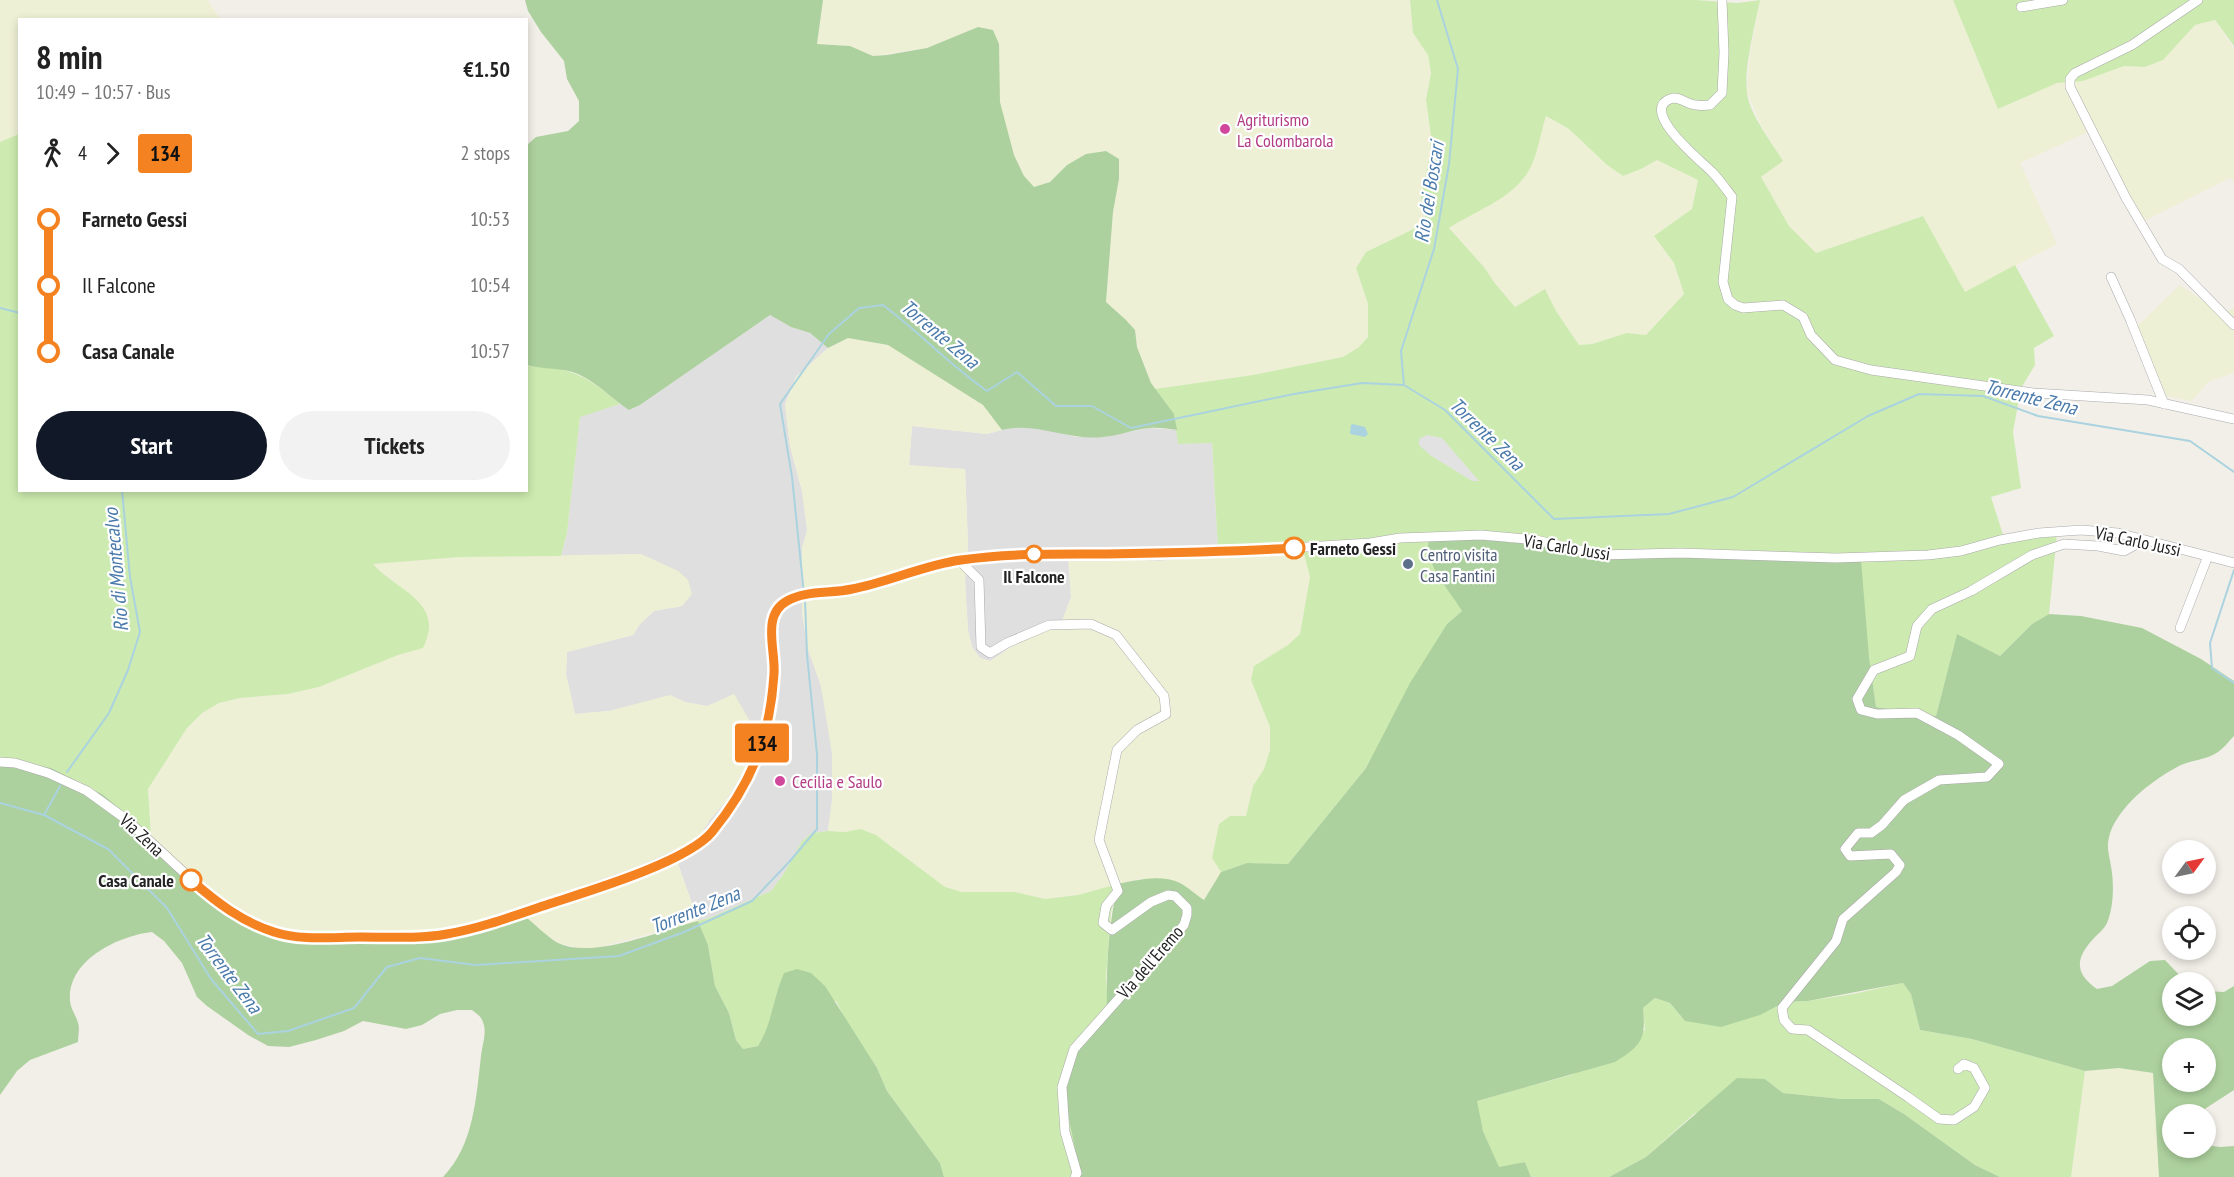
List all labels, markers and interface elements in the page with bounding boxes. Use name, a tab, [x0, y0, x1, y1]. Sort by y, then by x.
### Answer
text: 8 min	[36, 35, 103, 78]
text: €1.50	[463, 55, 510, 83]
text: 10:49 – 10:57 · Bus	[36, 79, 171, 105]
place label: Agriturismo La Colombarola	[1237, 108, 1334, 152]
marker: Agriturismo La Colombarola	[1218, 122, 1232, 136]
icon: walk	[36, 137, 69, 170]
icon: forward	[96, 137, 129, 170]
water label: Rio dei Boscari	[1408, 137, 1450, 244]
text: 4	[78, 140, 87, 166]
text: 134	[150, 140, 180, 167]
text: 2 stops	[461, 140, 510, 166]
text: Farneto Gessi	[82, 205, 187, 233]
text: 10:53	[470, 206, 510, 232]
text: Il Falcone	[82, 271, 156, 299]
text: 10:54	[470, 272, 510, 298]
water label: Torrente Zena	[896, 294, 985, 375]
text: Casa Canale	[82, 337, 175, 365]
text: 10:57	[470, 338, 510, 364]
water label: Torrente Zena	[1982, 373, 2081, 421]
water label: Torrente Zena	[1444, 392, 1531, 477]
button: Start	[36, 411, 267, 480]
button: Tickets	[279, 411, 510, 480]
water label: Rio di Montecalvo	[98, 506, 134, 633]
street label: Via Carlo Jussi	[2092, 520, 2183, 561]
street label: Via Carlo Jussi	[1521, 529, 1612, 565]
marker: Farneto Gessi	[1283, 537, 1305, 559]
place label: Farneto Gessi	[1310, 537, 1396, 560]
place label: Centro visita Casa Fantini	[1420, 543, 1498, 587]
marker: Il Falcone	[1025, 545, 1043, 563]
marker: Centro visita Casa Fantini	[1401, 557, 1415, 571]
place label: Il Falcone	[1003, 565, 1065, 588]
line badge: 134	[728, 724, 796, 762]
text: 134	[747, 730, 777, 757]
place label: Cecilia e Saulo	[792, 770, 883, 793]
marker: Cecilia e Saulo	[773, 774, 787, 788]
street label: Via Zena	[114, 808, 169, 861]
north arrow	[2162, 840, 2216, 894]
map controls	[2162, 840, 2216, 1158]
place label: Casa Canale	[98, 869, 174, 892]
marker: Casa Canale	[180, 869, 202, 891]
water label: Torrente Zena	[647, 880, 744, 940]
button: locate	[2162, 906, 2216, 960]
street label: Via dell'Eremo	[1111, 920, 1188, 1004]
water label: Torrente Zena	[190, 928, 268, 1019]
button: layers	[2162, 972, 2216, 1026]
button: +	[2162, 1038, 2216, 1092]
button: −	[2162, 1104, 2216, 1158]

